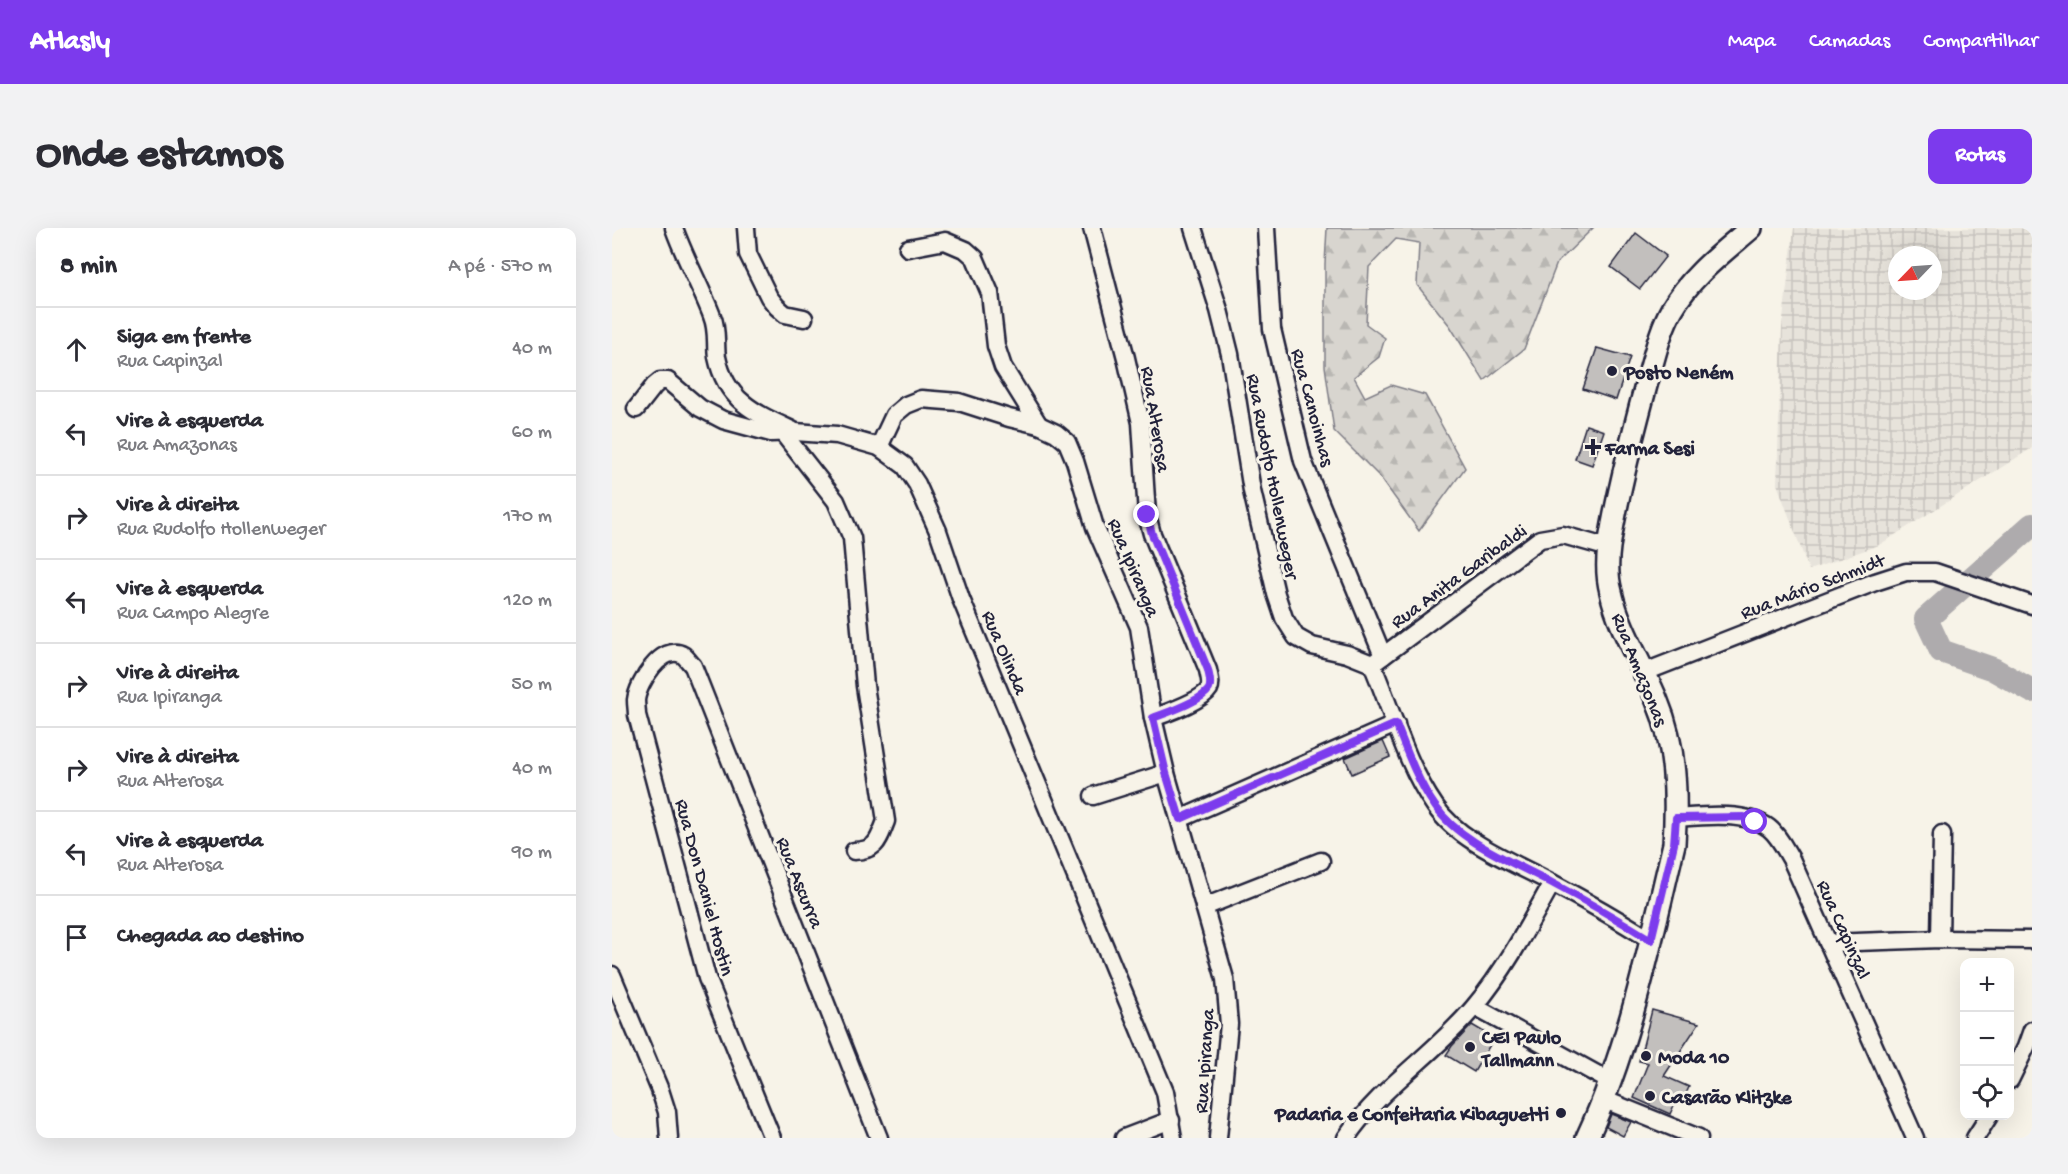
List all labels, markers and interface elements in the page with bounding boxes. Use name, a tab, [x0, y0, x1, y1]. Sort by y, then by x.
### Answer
text: Atlasly	[30, 26, 110, 59]
text: Mapa	[1728, 30, 1776, 55]
text: Camadas	[1809, 30, 1890, 55]
text: Compartilhar	[1923, 30, 2038, 55]
button: Rotas	[1928, 129, 2032, 184]
text: Onde estamos	[36, 132, 282, 181]
north arrow	[1888, 246, 1942, 300]
text: 8 min	[60, 252, 117, 283]
text: A pé · 570 m	[448, 256, 552, 279]
text: Siga em frente	[117, 325, 251, 351]
icon: ahead	[60, 333, 93, 366]
text: 40 m	[512, 338, 552, 361]
street label: Rua Canoinhas	[1284, 347, 1337, 470]
text: Rua Capinzal	[117, 351, 223, 374]
place label: Posto Neném	[1623, 363, 1734, 386]
marker: Posto Neném	[1605, 364, 1619, 378]
street label: Rua Alterosa	[1134, 365, 1173, 475]
street label: Rua Rudolfo Hollenweger	[1239, 372, 1302, 583]
text: Vire à esquerda	[117, 409, 263, 435]
icon: left	[60, 417, 93, 450]
text: 60 m	[512, 422, 552, 445]
text: Rua Amazonas	[117, 435, 237, 458]
place label: Farma Sesi	[1604, 439, 1695, 462]
marker: Farma Sesi	[1586, 440, 1600, 454]
text: Vire à direita	[117, 493, 239, 519]
icon: right	[60, 501, 93, 534]
route end	[1133, 501, 1159, 527]
text: 170 m	[503, 506, 552, 529]
street label: Rua Ipiranga	[1101, 516, 1163, 622]
text: Rua Rudolfo Hollenweger	[117, 519, 325, 542]
street label: Rua Anita Garibaldi	[1388, 521, 1533, 635]
street label: Rua Mário Schmidt	[1738, 550, 1890, 626]
text: Vire à esquerda	[117, 577, 263, 603]
icon: left	[60, 585, 93, 618]
text: 120 m	[504, 590, 552, 613]
text: Rua Campo Alegre	[117, 603, 269, 626]
street label: Rua Olinda	[975, 608, 1031, 700]
street label: Rua Amazonas	[1605, 610, 1671, 731]
text: Vire à direita	[117, 661, 239, 687]
icon: right	[60, 669, 93, 702]
text: 50 m	[511, 674, 552, 697]
text: Rua Ipiranga	[117, 687, 222, 710]
text: Vire à direita	[117, 745, 239, 771]
icon: right	[60, 753, 93, 786]
text: 40 m	[512, 758, 552, 781]
text: Rua Alterosa	[117, 771, 223, 794]
street label: Rua Don Daniel Hostin	[668, 797, 737, 979]
route start	[1741, 808, 1767, 834]
text: Vire à esquerda	[117, 829, 263, 855]
street label: Rua Ascurra	[769, 834, 827, 933]
icon: left	[60, 837, 93, 870]
text: 90 m	[512, 842, 552, 865]
text: Rua Alterosa	[117, 855, 223, 878]
street label: Rua Capinzal	[1810, 877, 1874, 983]
icon: arrive	[60, 921, 93, 954]
text: Chegada ao destino	[117, 924, 304, 950]
map controls	[1960, 958, 2014, 1120]
button: +	[1960, 958, 2014, 1012]
street label: Rua Ipiranga	[1191, 1007, 1222, 1114]
button: −	[1960, 1012, 2014, 1066]
place label: CEI Paulo Tallmann	[1480, 1028, 1562, 1074]
marker: CEI Paulo Tallmann	[1463, 1040, 1477, 1054]
place label: Moda 10	[1658, 1048, 1730, 1071]
marker: Moda 10	[1639, 1049, 1653, 1063]
button: locate	[1960, 1066, 2014, 1120]
place label: Casarão Klitzke	[1661, 1088, 1792, 1111]
marker: Casarão Klitzke	[1643, 1089, 1657, 1103]
place label: Padaria e Confeitaria Kibaguetti	[1274, 1105, 1549, 1128]
marker: Padaria e Confeitaria Kibaguetti	[1554, 1106, 1568, 1120]

